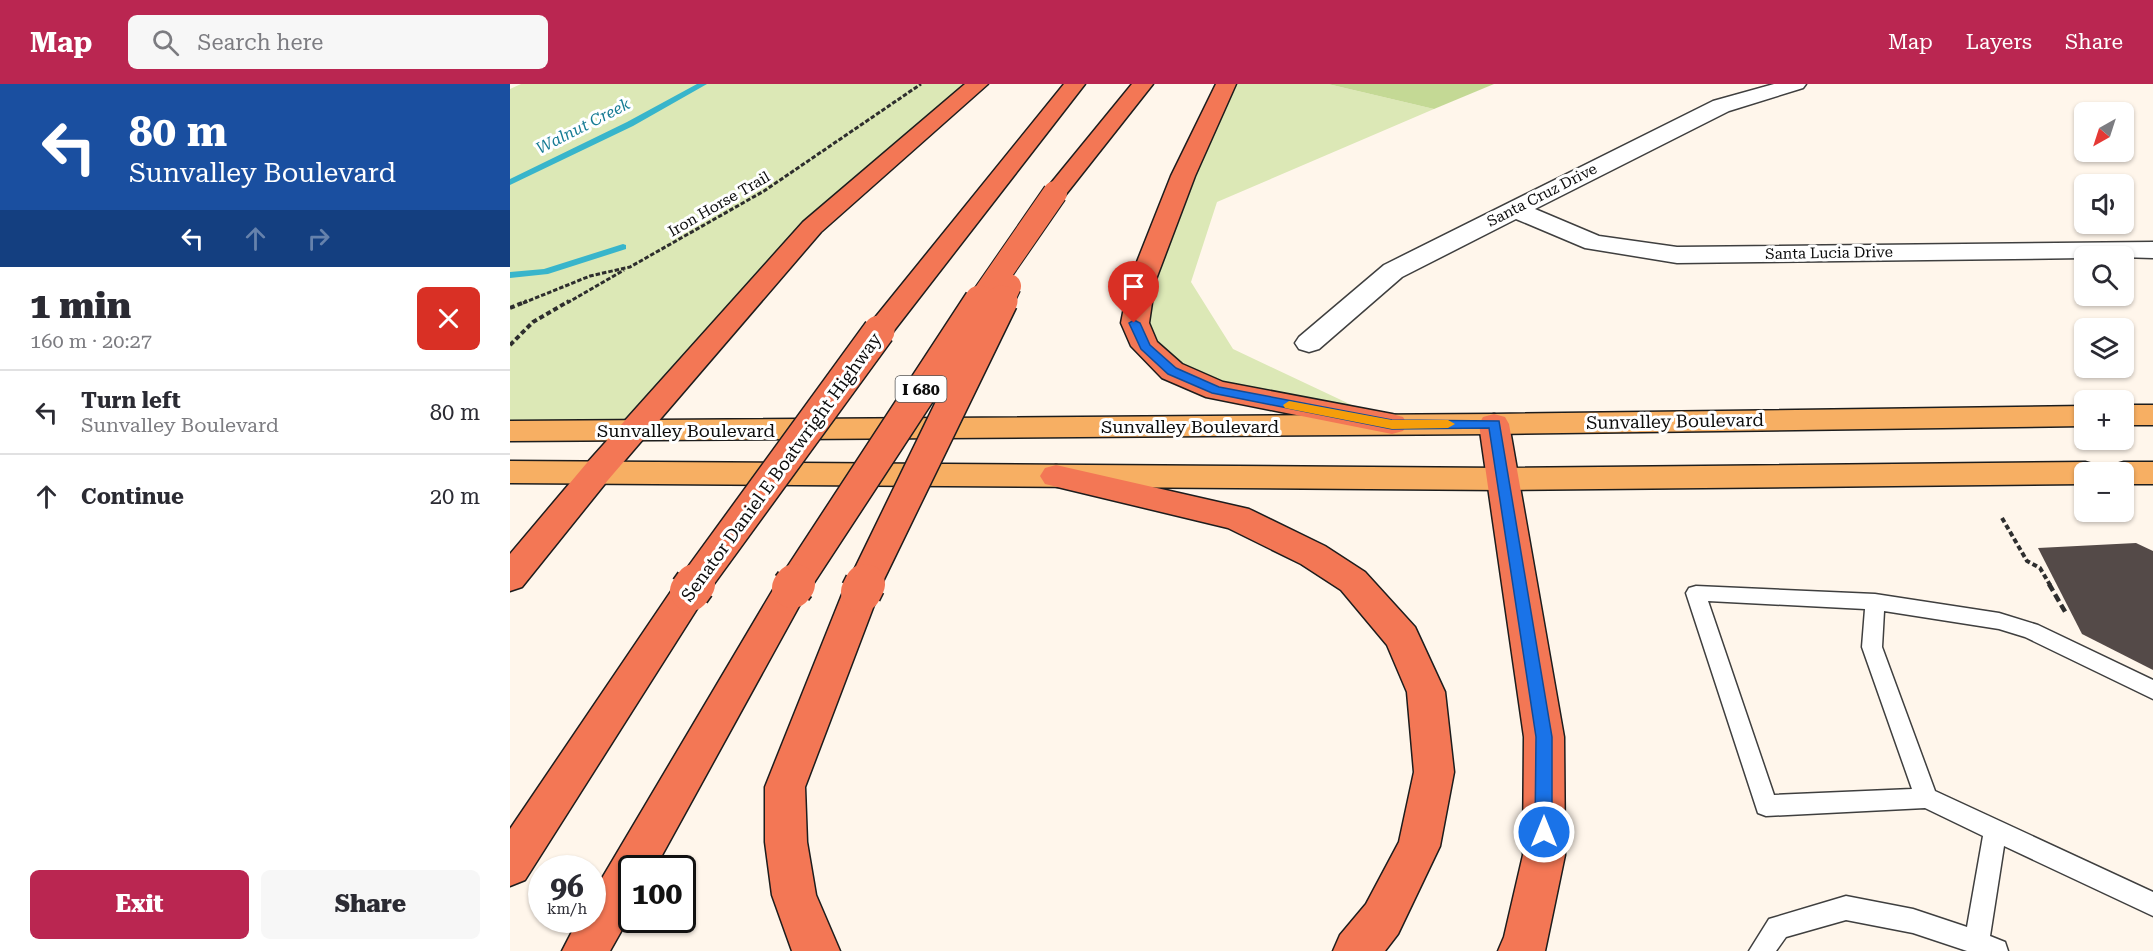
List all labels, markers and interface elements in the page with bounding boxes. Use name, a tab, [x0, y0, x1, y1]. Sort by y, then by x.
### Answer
search box	[128, 15, 548, 69]
text: Map	[30, 26, 92, 59]
icon: search	[149, 26, 182, 59]
text: Search here	[197, 30, 323, 55]
text: Map	[1888, 30, 1933, 54]
text: Layers	[1966, 30, 2032, 54]
text: Share	[2065, 30, 2123, 54]
water label: Walnut Creek	[533, 94, 633, 158]
north arrow	[2074, 102, 2134, 162]
map controls	[2074, 102, 2134, 522]
text: 80 m	[129, 107, 227, 156]
icon: left	[30, 108, 108, 186]
text: Sunvalley Boulevard	[129, 157, 396, 189]
street label: Santa Cruz Drive	[1484, 160, 1600, 230]
street label: Iron Horse Trail	[665, 167, 773, 240]
button: sound	[2074, 174, 2134, 234]
icon: left	[176, 222, 209, 255]
icon: ahead	[239, 222, 272, 255]
icon: right	[302, 222, 335, 255]
street label: Santa Lucia Drive	[1765, 243, 1893, 263]
button: search	[2074, 246, 2134, 306]
pin	[1108, 261, 1159, 323]
icon: arrive	[1117, 270, 1150, 303]
text: 1 min	[30, 285, 131, 327]
button: close	[417, 287, 480, 350]
button: layers	[2074, 318, 2134, 378]
street label: Senator Daniel E Boatwright Highway	[677, 328, 886, 605]
text: 160 m · 20:27	[30, 329, 152, 353]
road number: I 680	[896, 376, 946, 402]
text: Turn left	[81, 388, 181, 413]
button: +	[2074, 390, 2134, 450]
icon: left	[30, 396, 63, 429]
text: 80 m	[430, 400, 480, 425]
street label: Sunvalley Boulevard	[1586, 409, 1765, 433]
text: Sunvalley Boulevard	[81, 413, 279, 437]
street label: Sunvalley Boulevard	[1101, 416, 1279, 437]
street label: Sunvalley Boulevard	[597, 420, 775, 441]
button: −	[2074, 462, 2134, 522]
icon: ahead	[30, 480, 63, 513]
text: Continue	[81, 484, 184, 509]
text: 20 m	[430, 484, 480, 509]
position arrow	[1512, 800, 1576, 864]
speed limit sign: 100	[618, 855, 696, 933]
text: 96	[550, 869, 584, 904]
button: Exit	[30, 870, 249, 939]
button: Share	[261, 870, 480, 939]
text: km/h	[547, 900, 587, 918]

